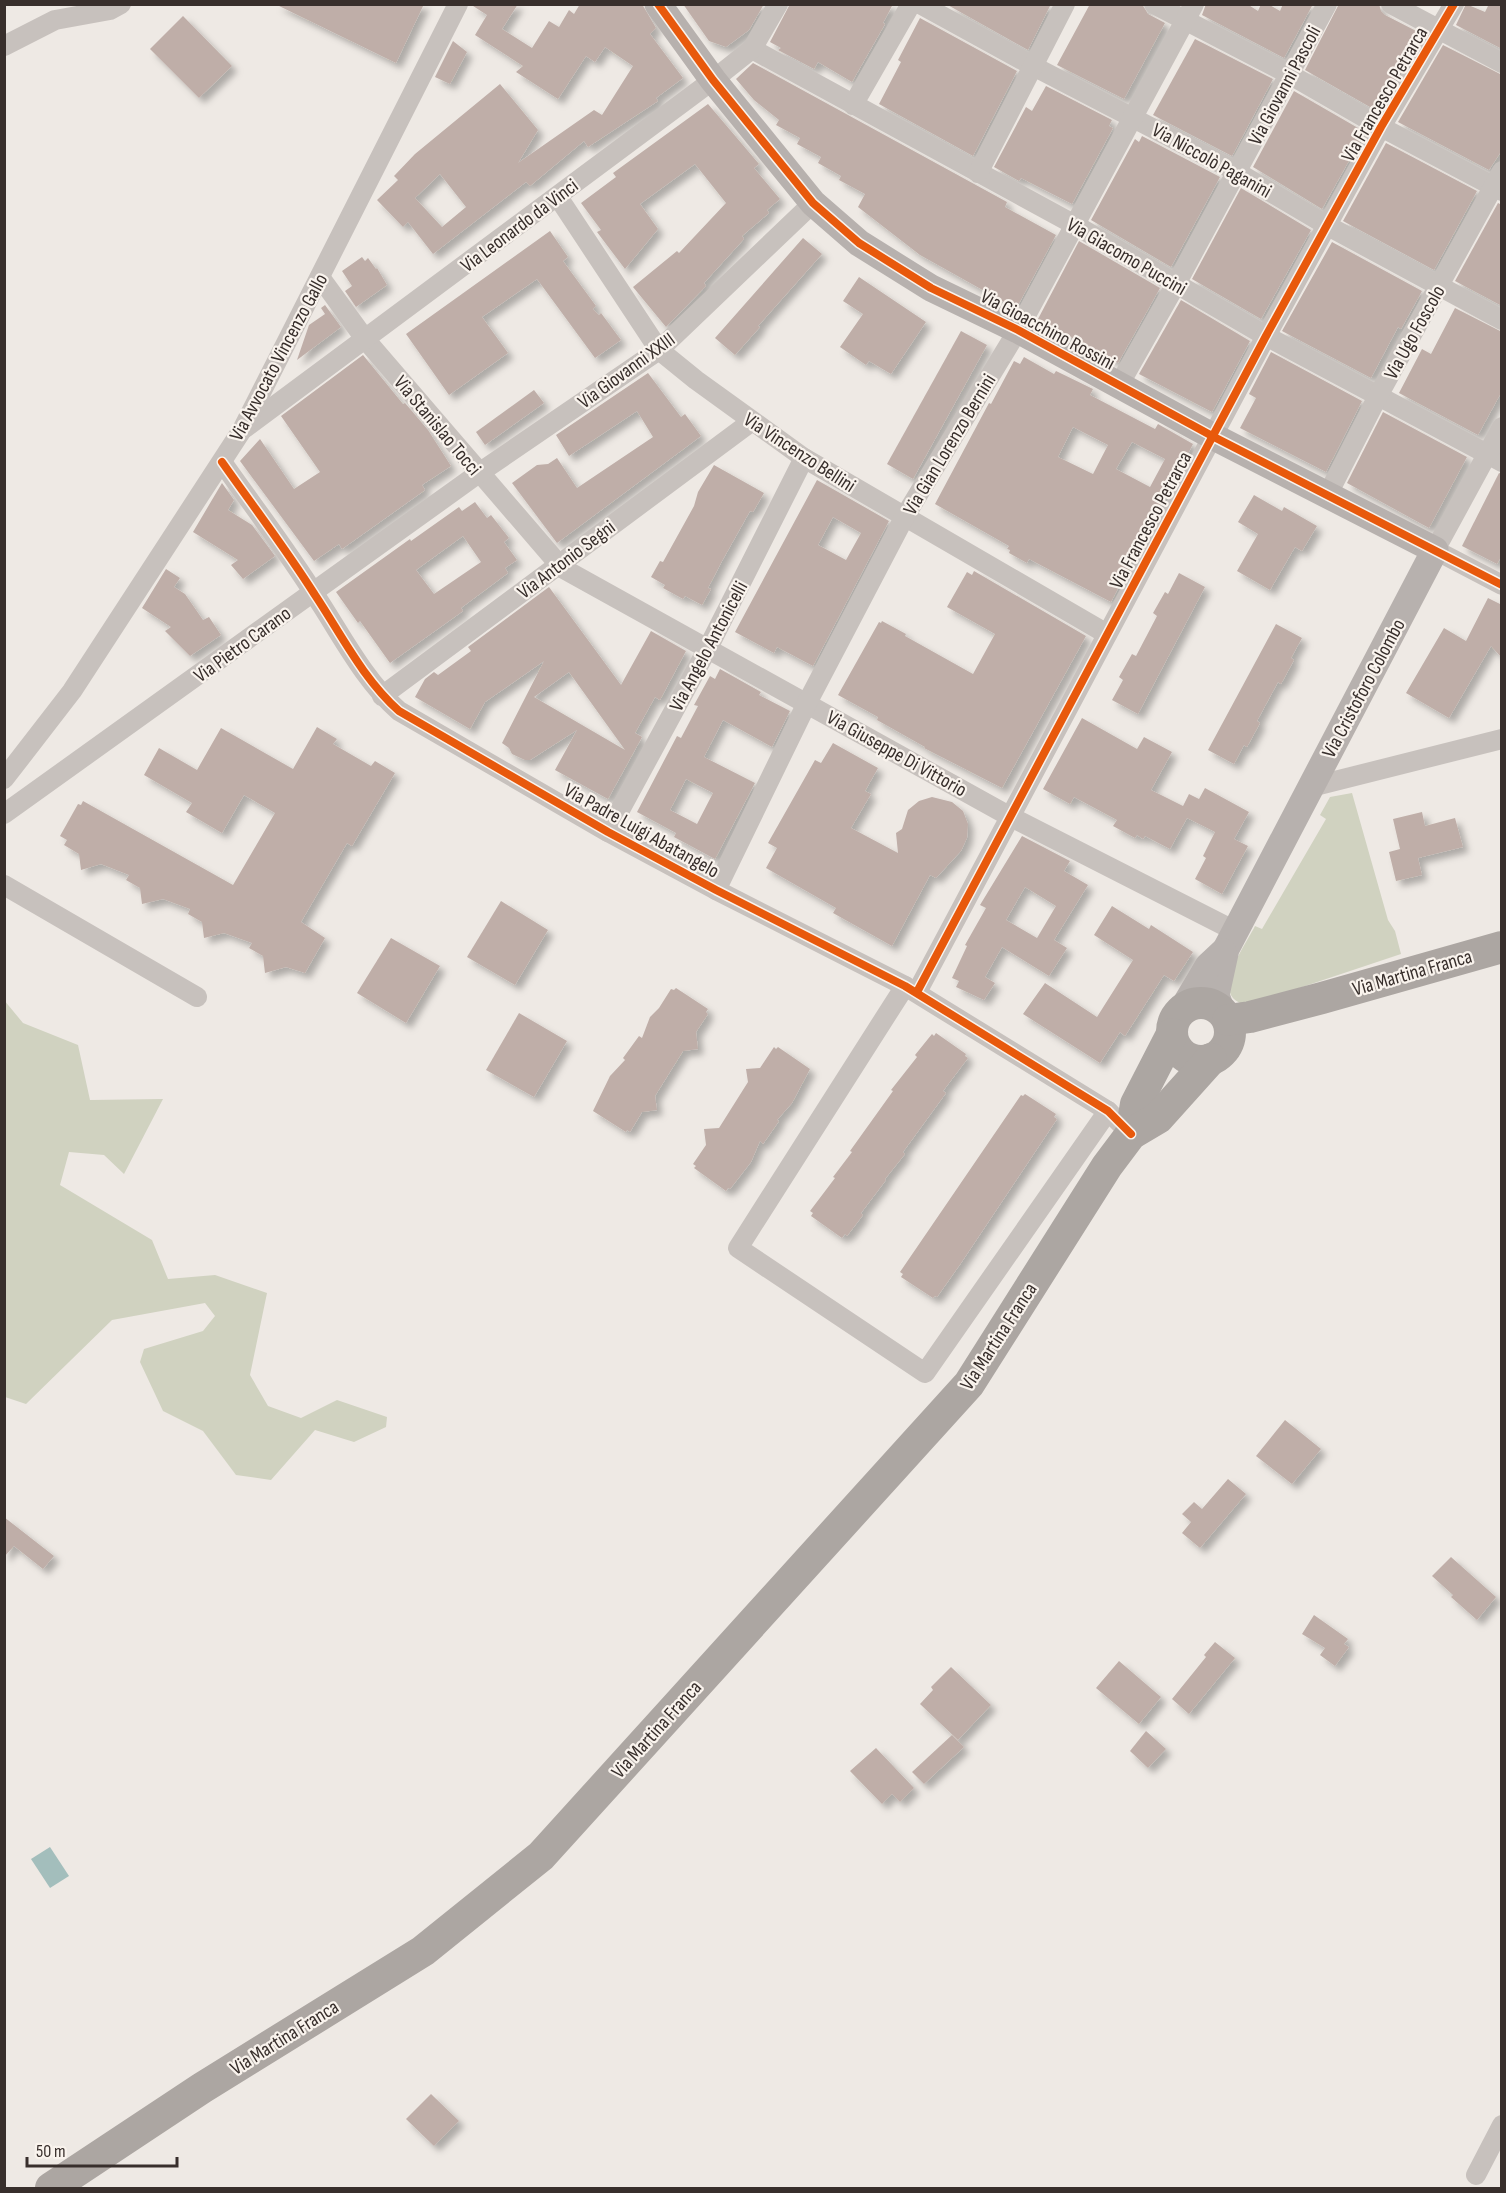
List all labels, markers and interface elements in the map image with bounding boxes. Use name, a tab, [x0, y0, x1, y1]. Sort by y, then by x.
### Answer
street label: Via Giovanni Pascoli	[1243, 22, 1326, 149]
street label: Via Francesco Petrarca	[1337, 23, 1433, 166]
street label: Via Niccolò Paganini	[1148, 118, 1275, 204]
street label: Via Leonardo da Vinci	[456, 174, 583, 278]
street label: Via Giacomo Puccini	[1062, 213, 1191, 301]
street label: Via Avvocato Vincenzo Gallo	[225, 270, 333, 445]
street label: Via Ugo Foscolo	[1379, 281, 1451, 384]
street label: Via Gioacchino Rossini	[976, 284, 1119, 375]
street label: Via Giovanni XXIII	[573, 328, 680, 414]
street label: Via Gian Lorenzo Bernini	[898, 370, 1001, 519]
street label: Via Stanislao Tocci	[389, 371, 486, 480]
street label: Via Vincenzo Bellini	[739, 408, 860, 498]
street label: Via Francesco Petrarca	[1105, 448, 1197, 593]
street label: Via Antonio Segni	[513, 515, 620, 604]
street label: Via Angelo Antonicelli	[664, 577, 753, 716]
street label: Via Pietro Carano	[190, 602, 296, 688]
street label: Via Cristoforo Colombo	[1317, 615, 1411, 762]
street label: Via Giuseppe Di Vittorio	[822, 706, 971, 802]
street label: Via Padre Luigi Abatangelo	[560, 778, 723, 884]
street label: Via Martina Franca	[1350, 944, 1475, 1001]
street label: Via Martina Franca	[955, 1278, 1042, 1395]
street label: Via Martina Franca	[607, 1676, 707, 1783]
street label: Via Martina Franca	[226, 1995, 343, 2081]
scale bar	[27, 2130, 177, 2168]
text: 50 m	[36, 2141, 66, 2162]

